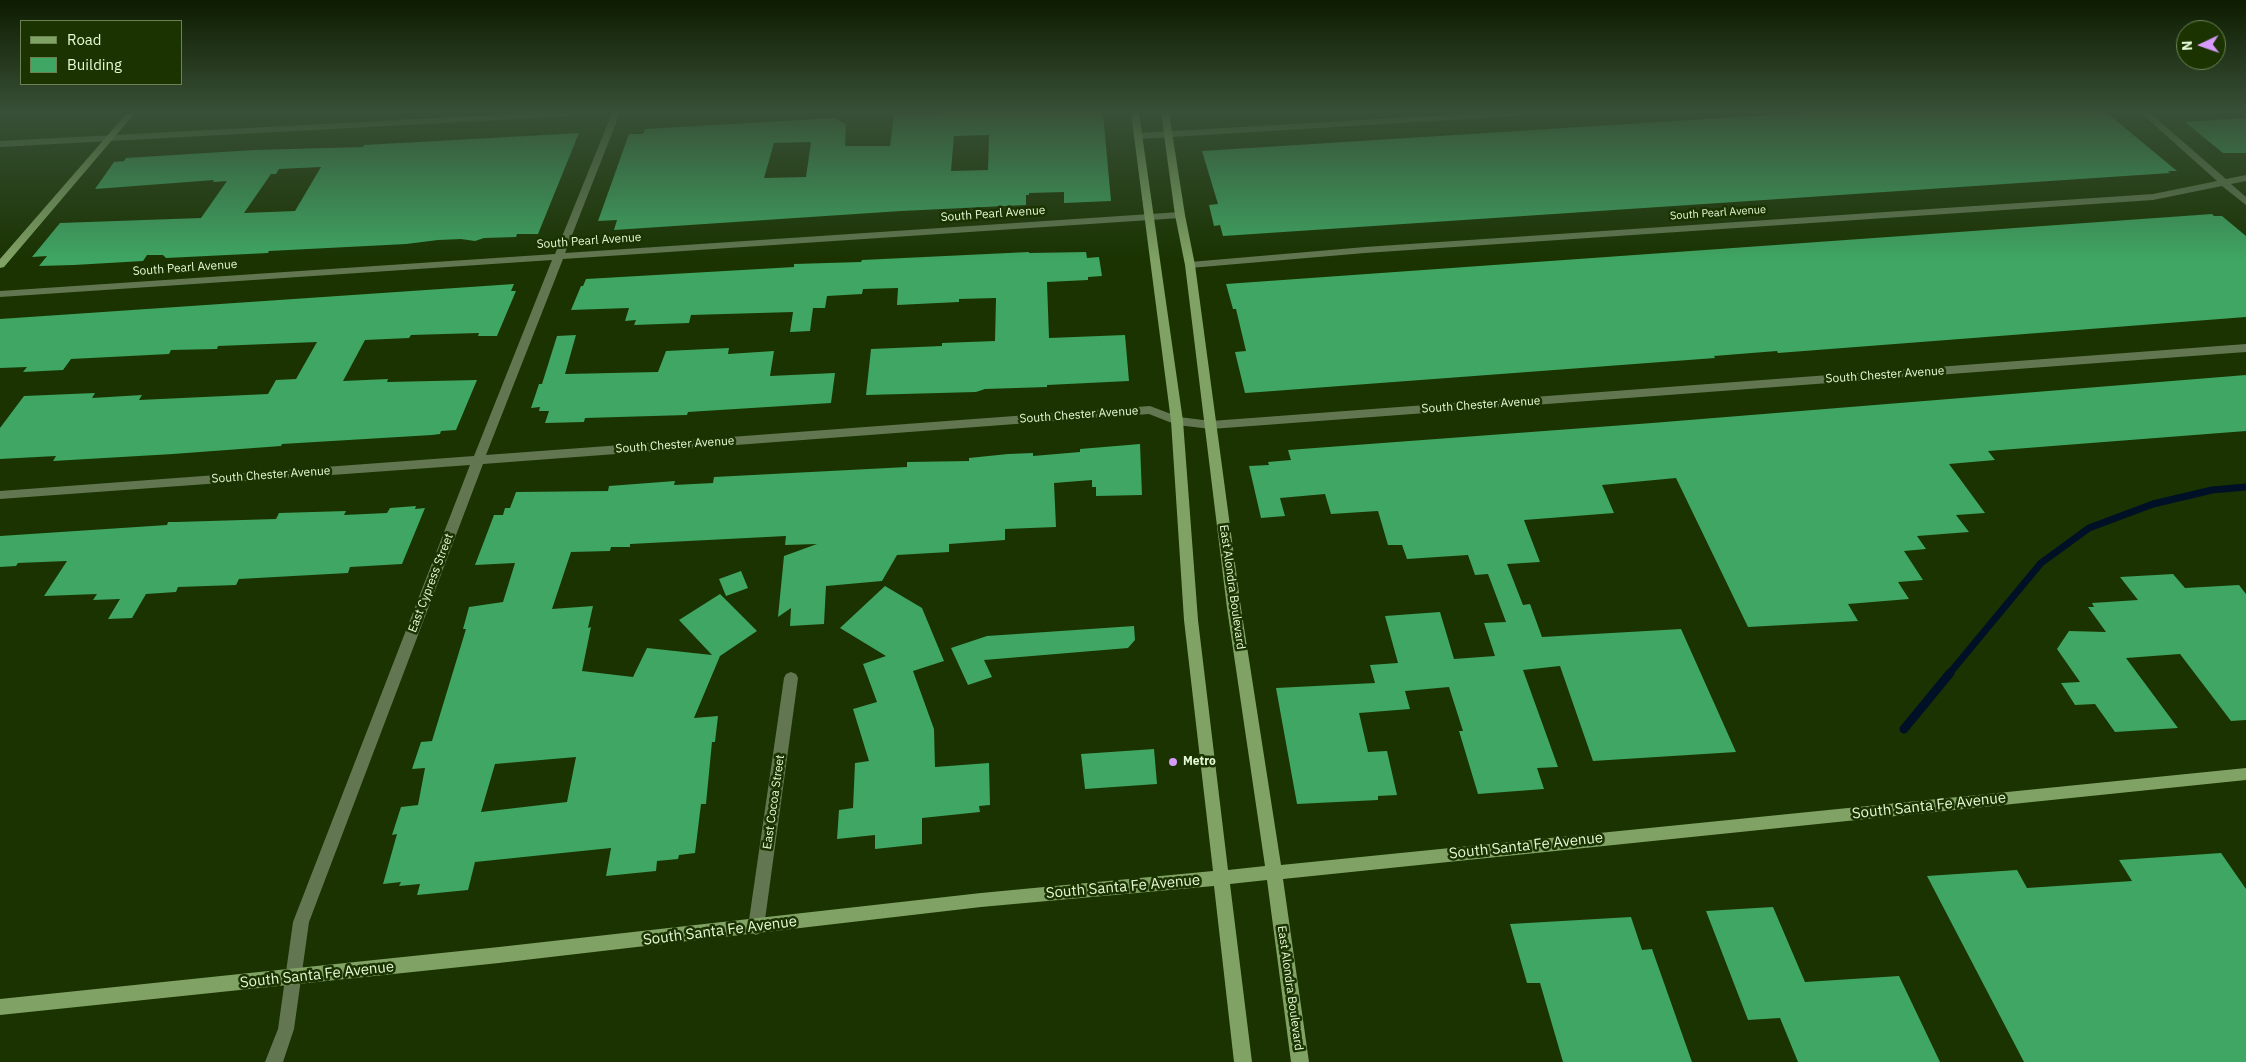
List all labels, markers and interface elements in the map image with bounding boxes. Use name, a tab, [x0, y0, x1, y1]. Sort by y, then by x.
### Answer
legend	[20, 20, 182, 85]
north arrow	[2176, 20, 2226, 70]
text: Road	[67, 30, 102, 49]
text: N	[2178, 40, 2196, 51]
text: Building	[67, 55, 122, 74]
street label: South Pearl Avenue	[940, 203, 1046, 225]
street label: South Pearl Avenue	[1670, 203, 1766, 223]
street label: South Pearl Avenue	[536, 230, 642, 252]
street label: South Pearl Avenue	[132, 257, 238, 279]
street label: South Chester Avenue	[1825, 364, 1945, 386]
street label: South Chester Avenue	[1421, 394, 1541, 416]
street label: South Chester Avenue	[1019, 404, 1139, 426]
street label: South Chester Avenue	[615, 434, 735, 456]
street label: South Chester Avenue	[211, 464, 331, 486]
street label: East Alondra Boulevard	[1216, 524, 1248, 650]
street label: East Cypress Street	[405, 531, 457, 635]
street label: East Cocoa Street	[760, 754, 788, 850]
place label: Metro	[1183, 755, 1216, 769]
marker: Metro	[1167, 756, 1179, 768]
street label: South Santa Fe Avenue	[1851, 789, 2007, 823]
street label: South Santa Fe Avenue	[1448, 829, 1604, 863]
street label: South Santa Fe Avenue	[1045, 871, 1201, 903]
street label: South Santa Fe Avenue	[642, 913, 798, 949]
street label: East Alondra Boulevard	[1274, 925, 1306, 1051]
street label: South Santa Fe Avenue	[239, 958, 395, 992]

